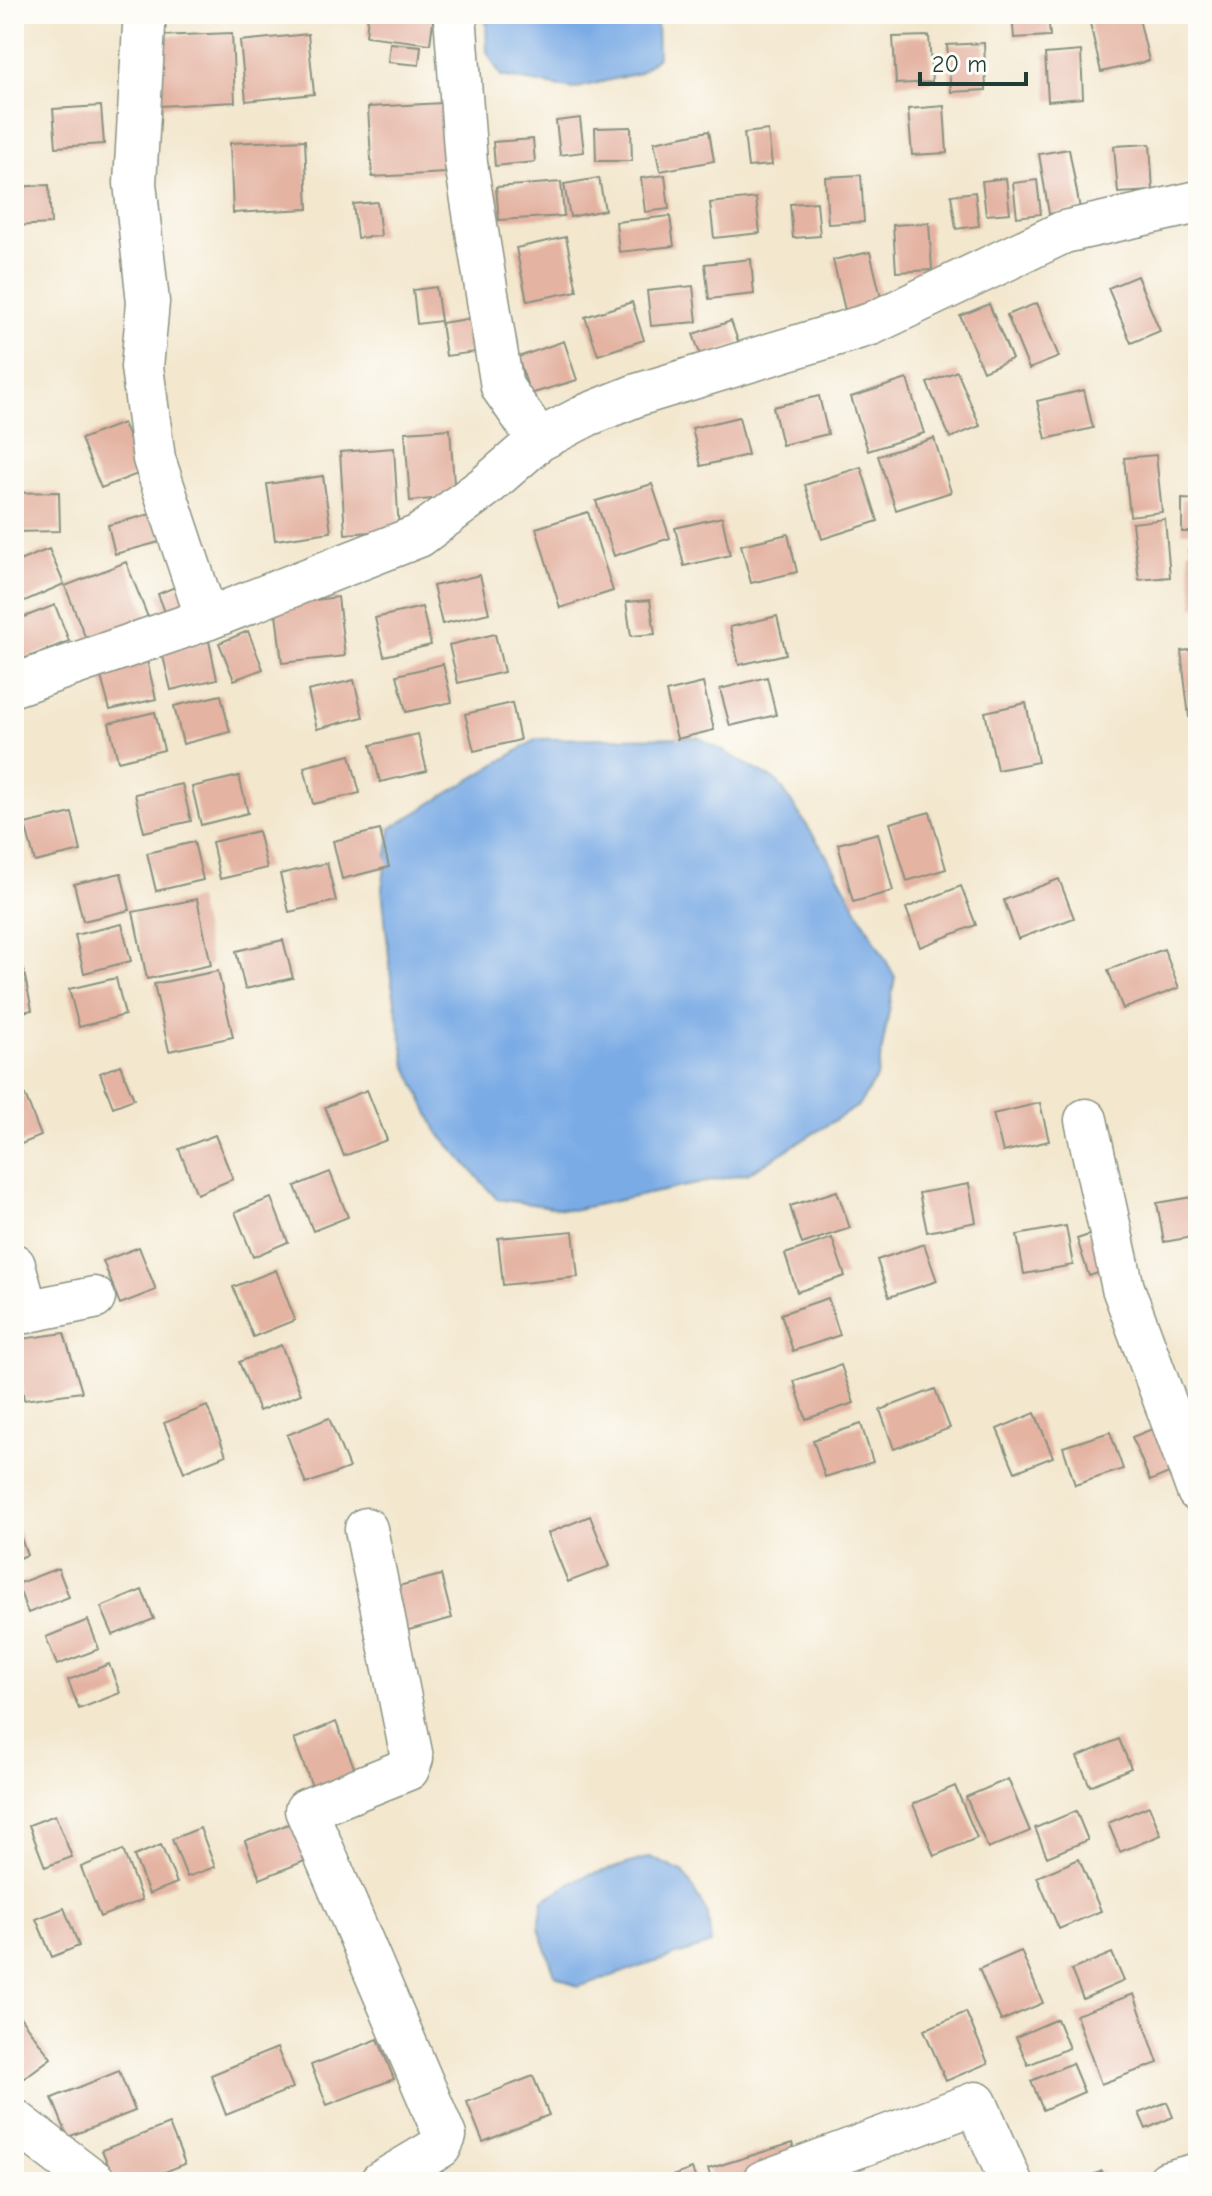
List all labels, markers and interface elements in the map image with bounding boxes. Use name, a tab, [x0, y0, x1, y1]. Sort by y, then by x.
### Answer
scale bar	[920, 36, 1026, 86]
text: 20 m	[932, 50, 987, 78]

